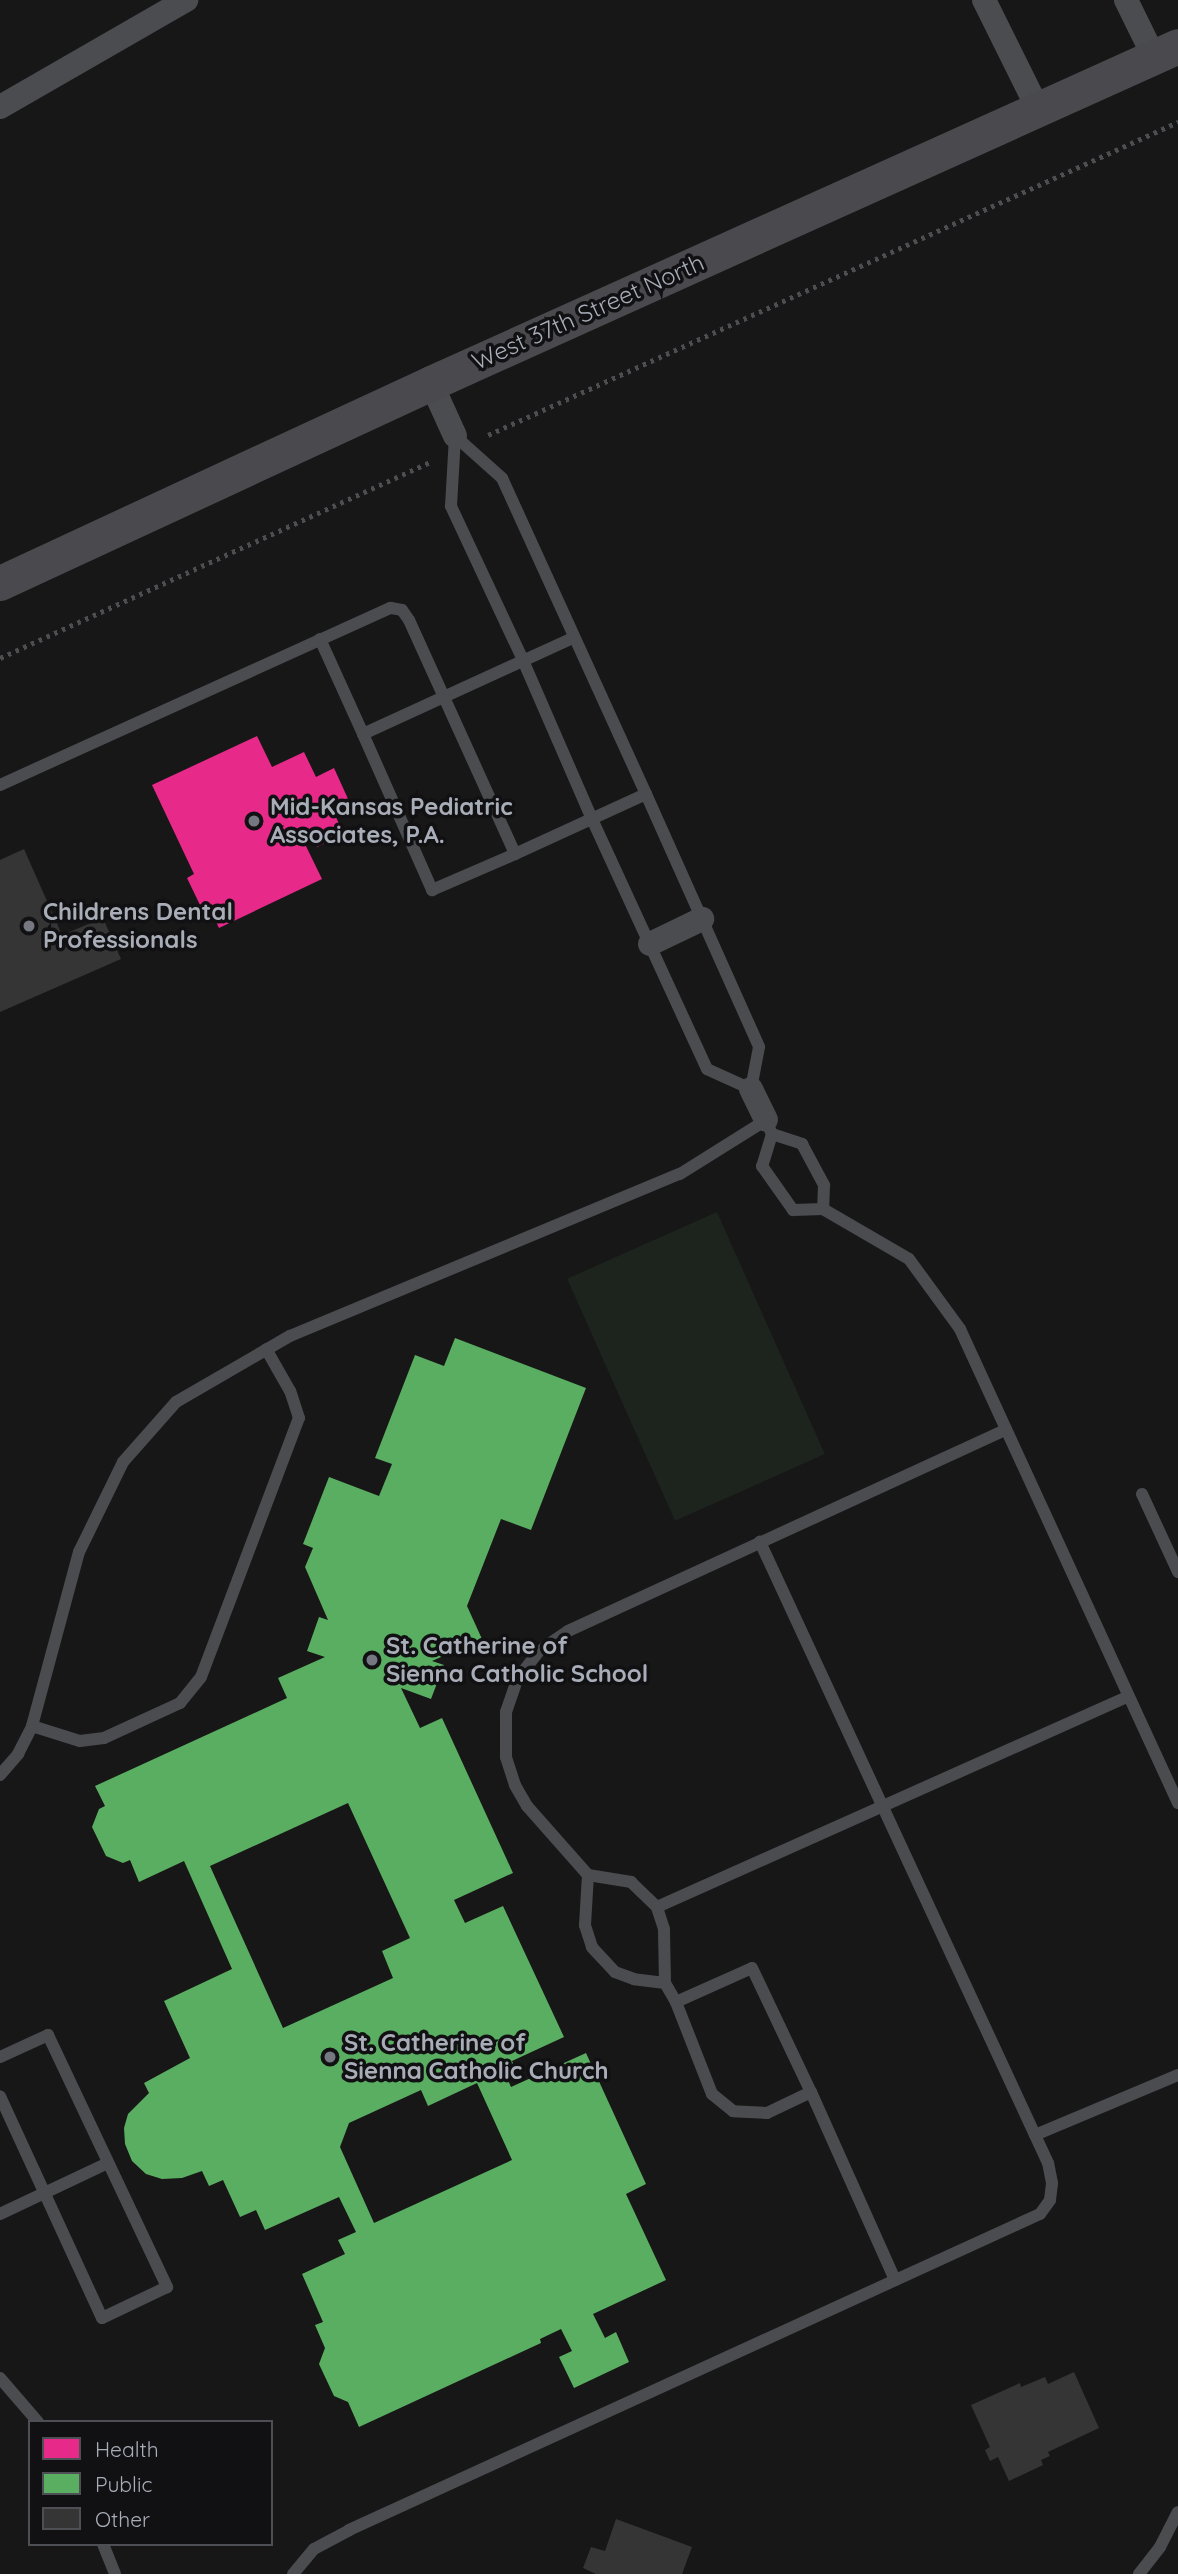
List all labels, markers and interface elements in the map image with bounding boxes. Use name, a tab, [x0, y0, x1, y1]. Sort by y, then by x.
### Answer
street label: West 37th Street North	[468, 248, 708, 376]
place label: Mid-Kansas Pediatric Associates, P.A.	[270, 793, 513, 849]
marker: Mid-Kansas Pediatric Associates, P.A.	[244, 811, 264, 831]
place label: Childrens Dental Professionals	[43, 898, 233, 954]
marker: Childrens Dental Professionals	[21, 918, 37, 934]
place label: St. Catherine of Sienna Catholic School	[386, 1632, 648, 1688]
marker: St. Catherine of Sienna Catholic School	[364, 1652, 380, 1668]
place label: St. Catherine of Sienna Catholic Church	[344, 2029, 609, 2085]
marker: St. Catherine of Sienna Catholic Church	[322, 2049, 338, 2065]
legend	[28, 2420, 273, 2546]
text: Health	[95, 2436, 159, 2462]
text: Public	[95, 2471, 152, 2497]
text: Other	[95, 2506, 150, 2532]

